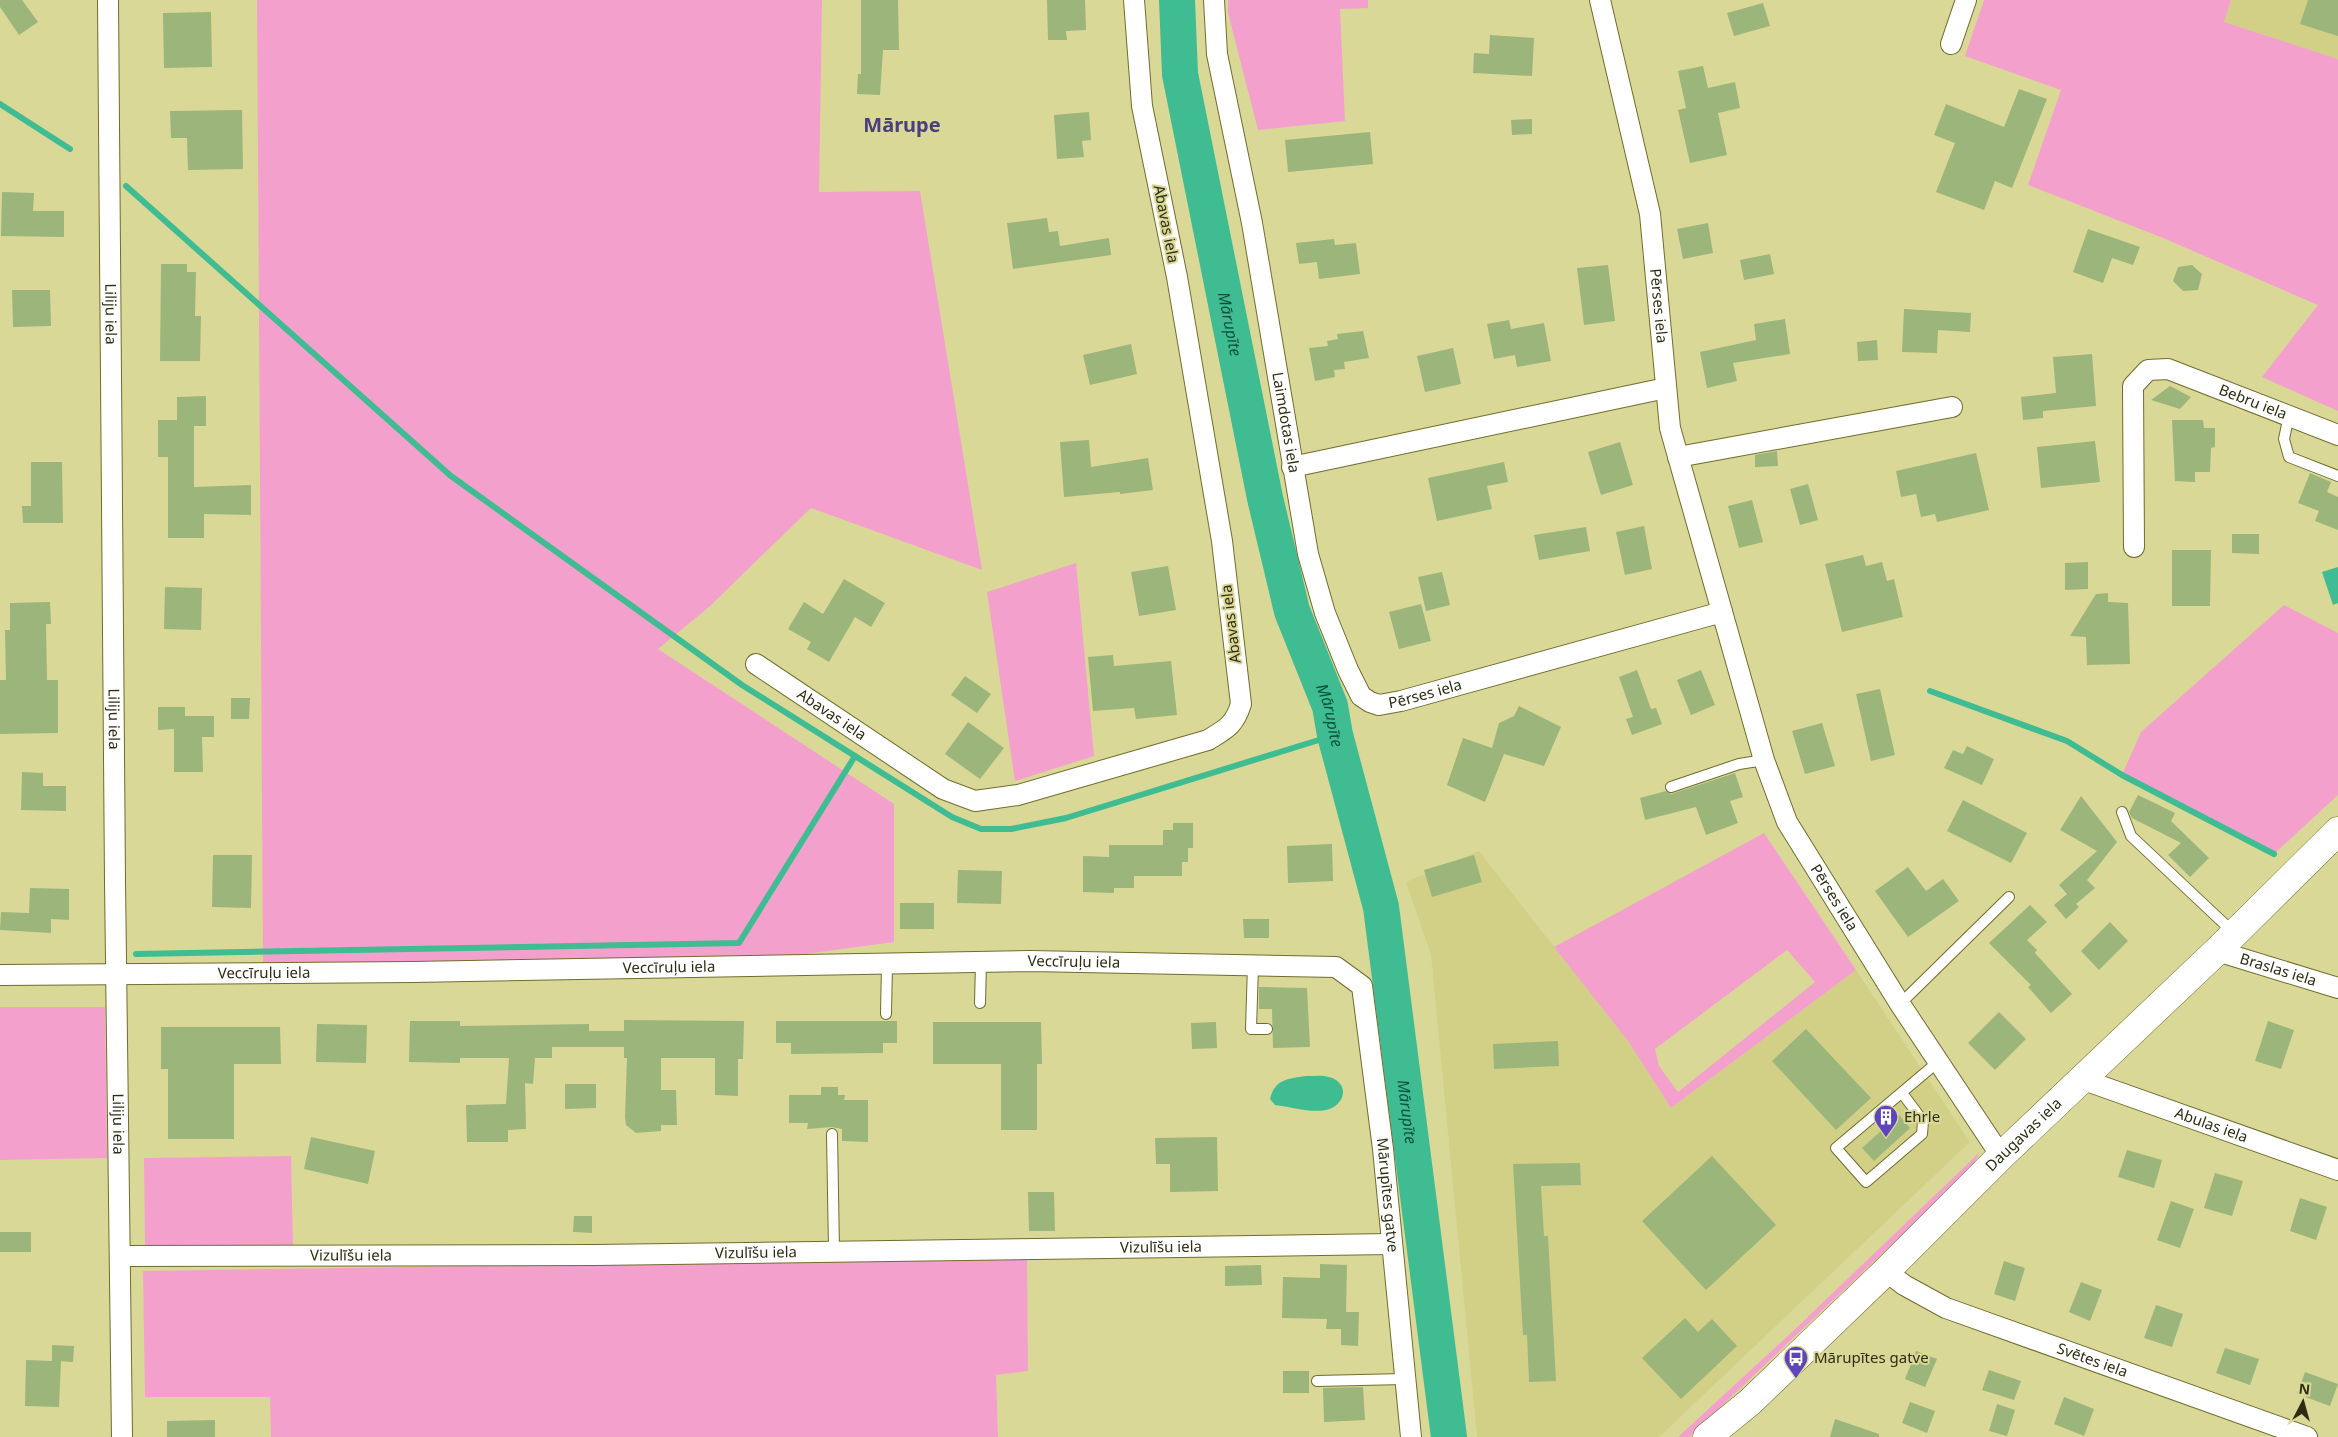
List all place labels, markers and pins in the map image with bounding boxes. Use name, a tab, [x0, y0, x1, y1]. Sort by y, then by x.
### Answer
building icon: Ehrle	[1873, 1104, 1899, 1138]
place label: Ehrle	[1904, 1106, 1940, 1126]
bus stop icon: Mārupītes gatve	[1783, 1345, 1809, 1379]
place label: Mārupītes gatve	[1814, 1347, 1929, 1367]

